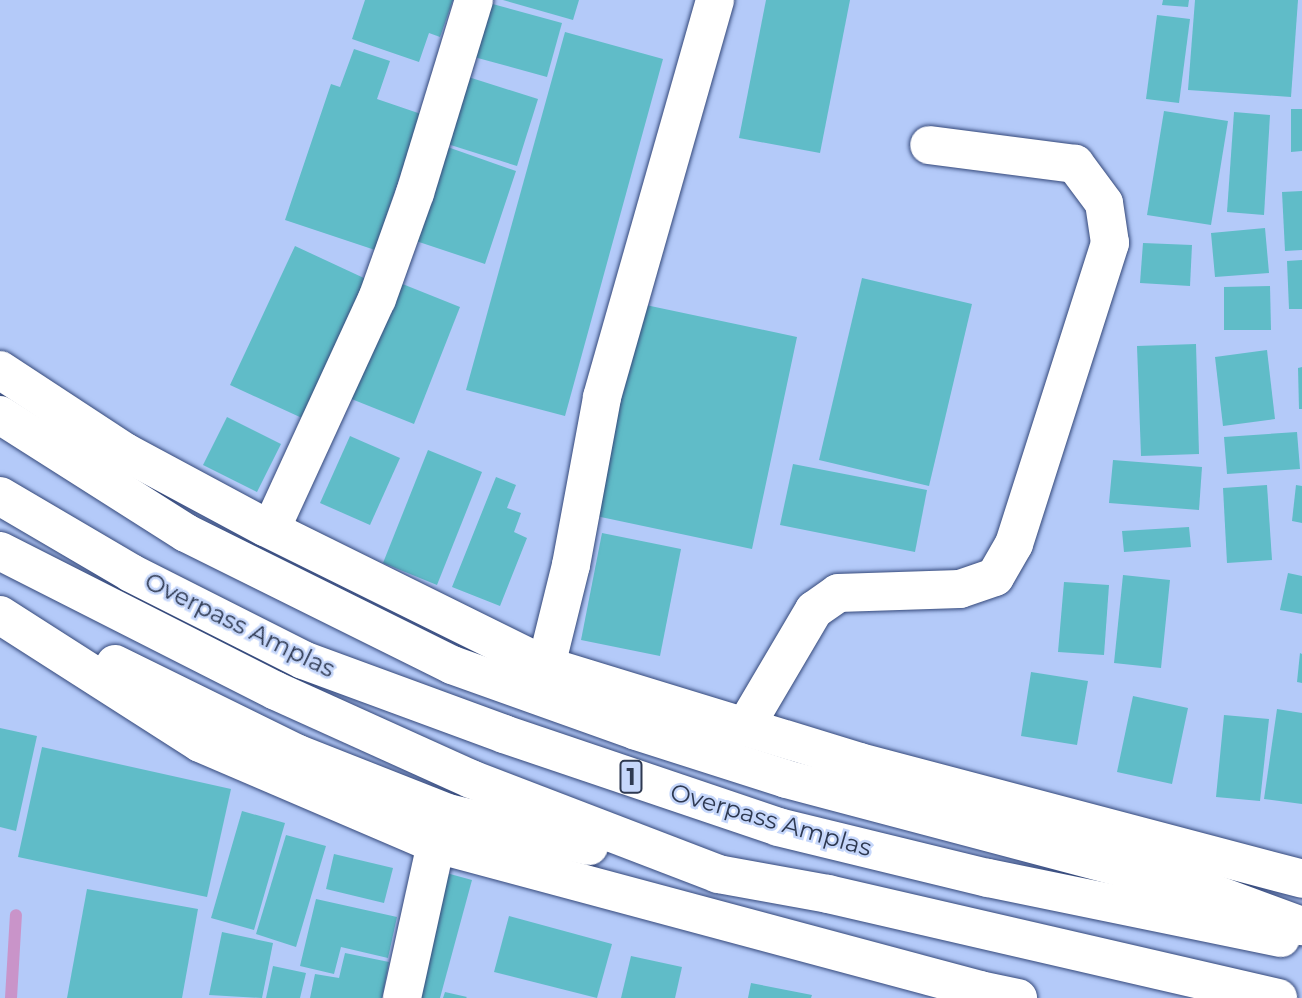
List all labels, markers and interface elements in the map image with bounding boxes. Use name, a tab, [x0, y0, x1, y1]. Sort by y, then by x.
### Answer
street label: Overpass Amplas	[140, 566, 340, 684]
road number: 1	[619, 758, 643, 796]
street label: Overpass Amplas	[667, 777, 875, 863]

